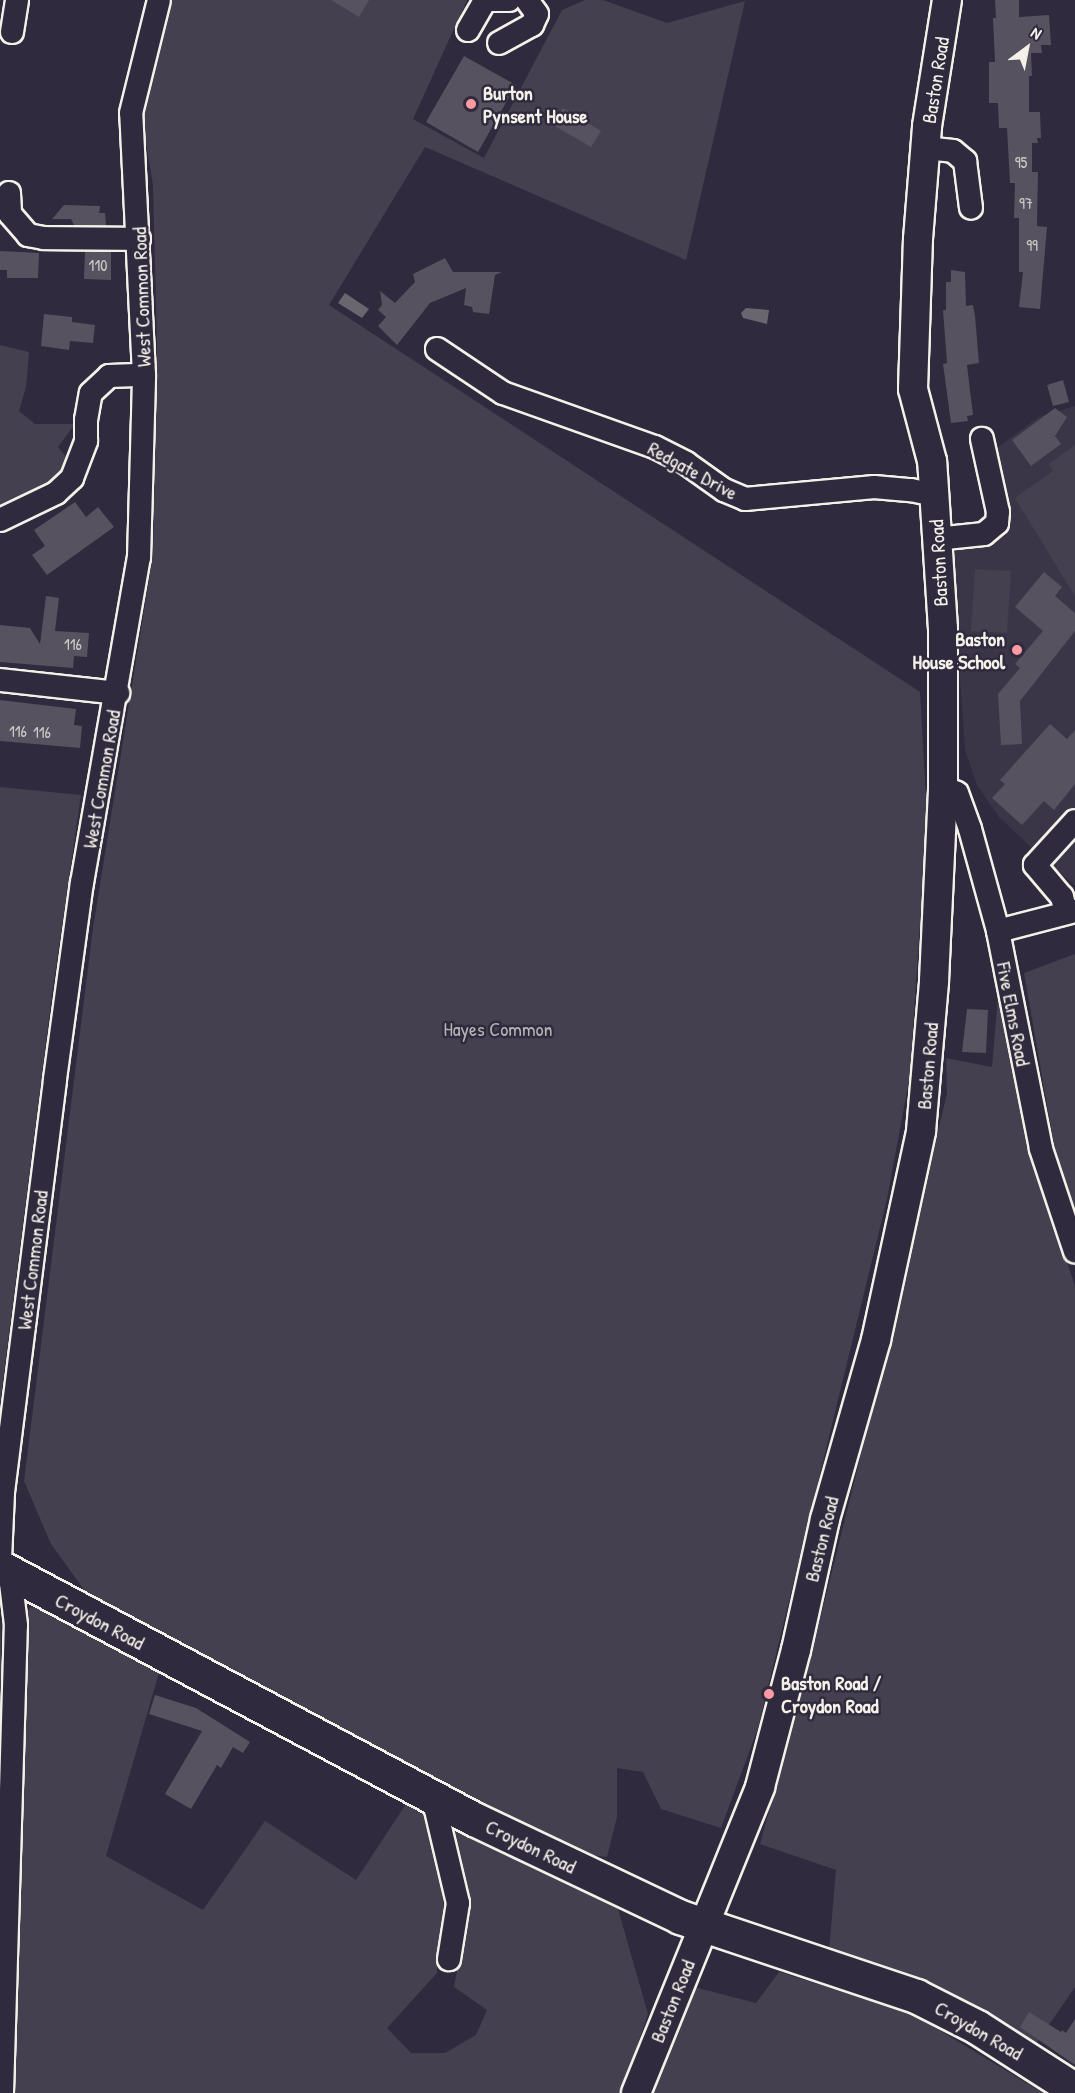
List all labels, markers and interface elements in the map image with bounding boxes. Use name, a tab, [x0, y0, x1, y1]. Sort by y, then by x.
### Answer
north arrow	[997, 18, 1057, 78]
text: N	[1027, 21, 1046, 44]
street label: Baston Road	[916, 35, 954, 125]
place label: Burton Pynsent House	[483, 80, 587, 127]
marker: Burton Pynsent House	[464, 97, 478, 111]
house number: 95	[1015, 152, 1027, 172]
house number: 97	[1019, 193, 1033, 213]
street label: West Common Road	[127, 227, 155, 367]
house number: 99	[1026, 235, 1038, 255]
house number: 110	[89, 255, 107, 275]
street label: Redgate Drive	[644, 436, 742, 504]
street label: Baston Road	[924, 519, 952, 607]
place label: Baston House School	[913, 626, 1005, 673]
house number: 116	[64, 634, 82, 654]
marker: Baston House School	[1010, 643, 1024, 657]
street label: West Common Road	[77, 708, 125, 850]
house number: 116	[9, 721, 27, 741]
house number: 116	[33, 722, 51, 742]
street label: Five Elms Road	[992, 960, 1036, 1068]
park label: Hayes Common	[443, 1016, 553, 1040]
street label: Baston Road	[911, 1022, 943, 1110]
street label: West Common Road	[12, 1189, 52, 1331]
street label: Baston Road	[799, 1494, 843, 1584]
street label: Croydon Road	[51, 1588, 149, 1654]
place label: Baston Road / Croydon Road	[781, 1670, 881, 1717]
marker: Baston Road / Croydon Road	[762, 1687, 776, 1701]
street label: Croydon Road	[482, 1814, 580, 1878]
street label: Baston Road	[645, 1956, 699, 2046]
street label: Croydon Road	[931, 1995, 1027, 2065]

